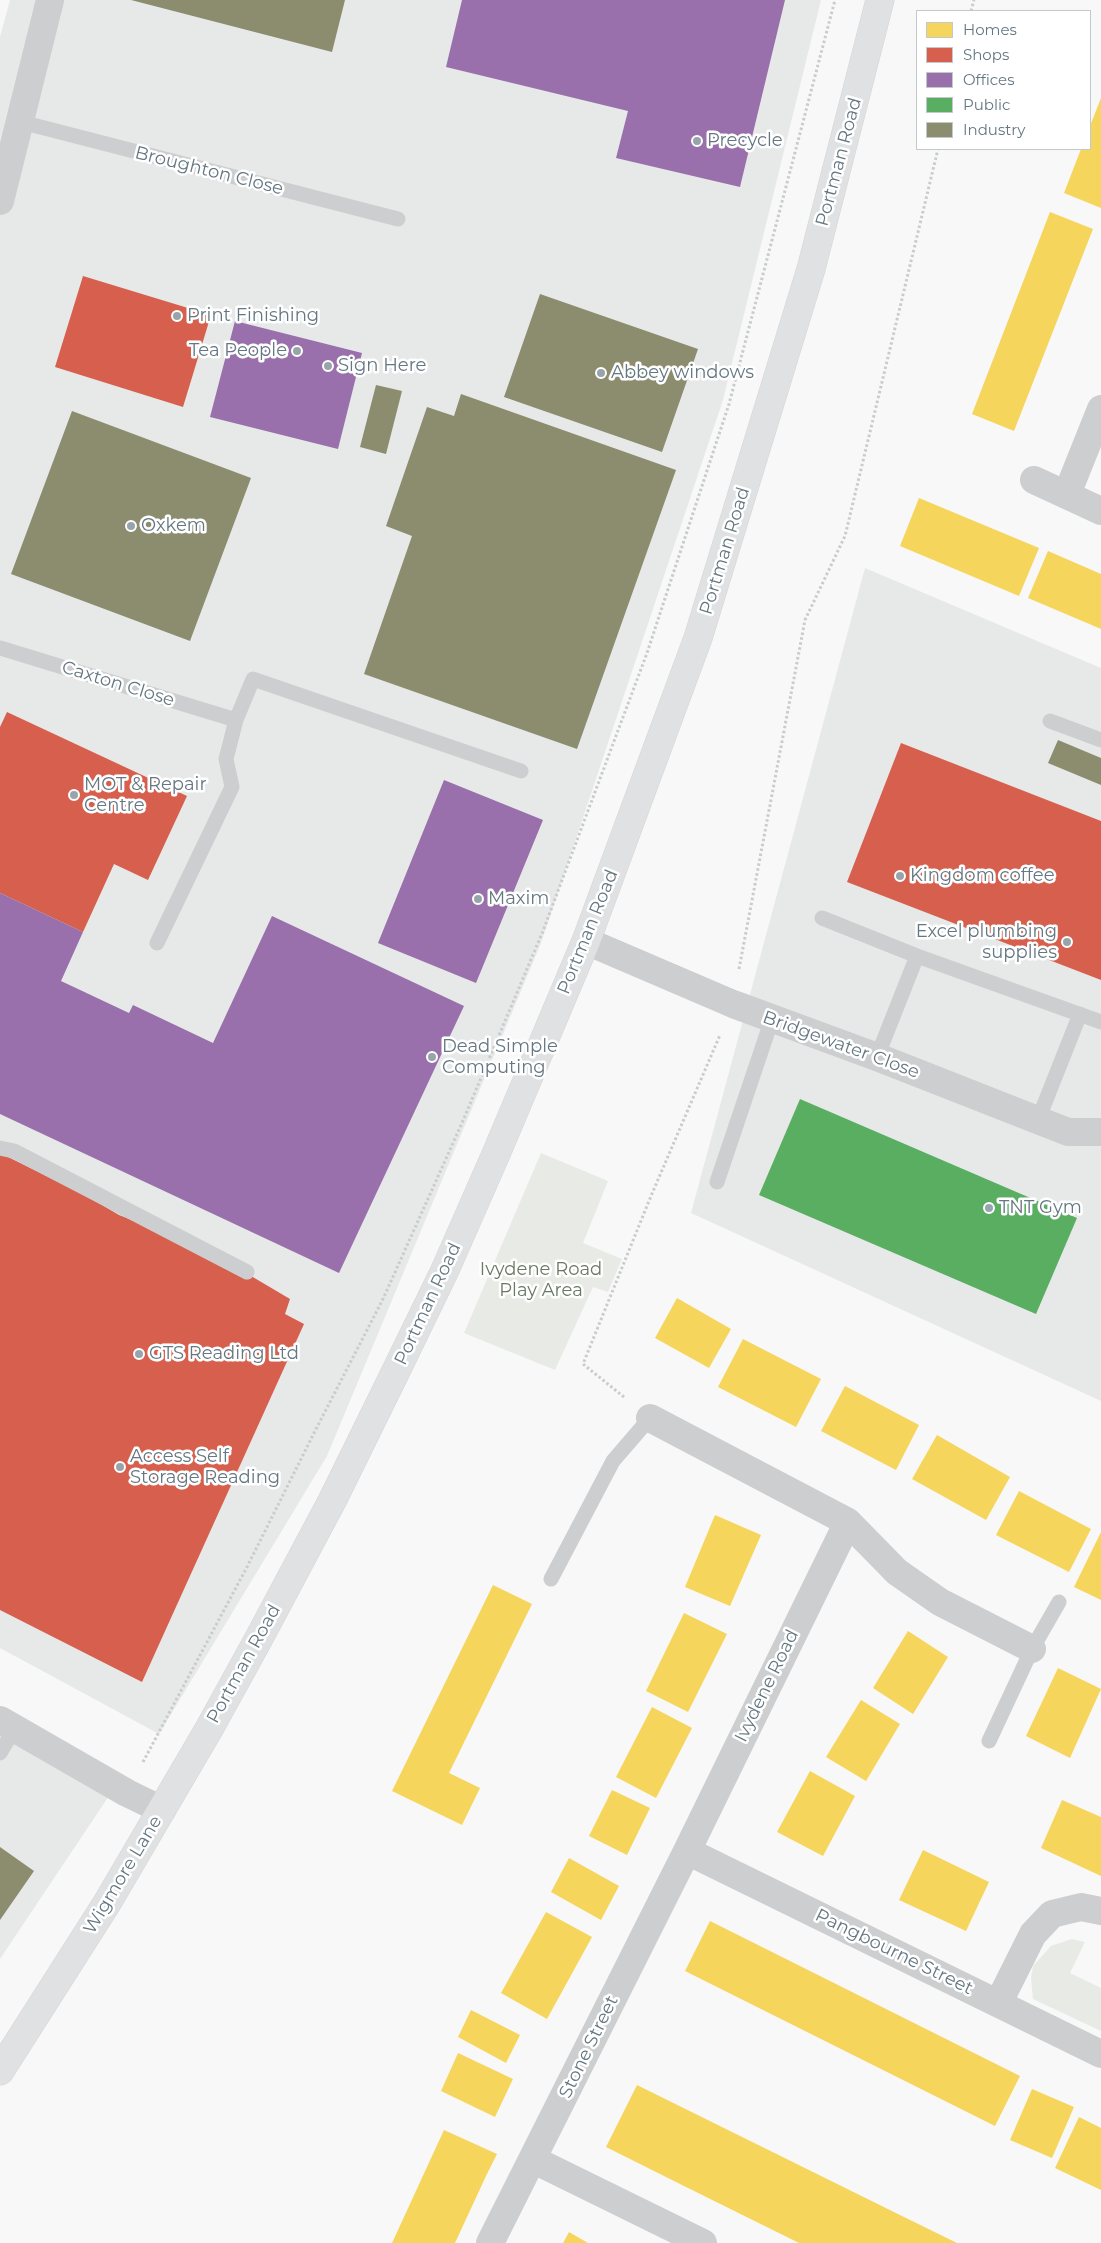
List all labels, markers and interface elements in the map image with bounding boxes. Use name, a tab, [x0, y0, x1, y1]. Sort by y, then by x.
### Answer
legend	[916, 10, 1091, 150]
text: Homes	[963, 20, 1017, 39]
text: Shops	[963, 45, 1009, 64]
text: Offices	[963, 70, 1015, 89]
street label: Portman Road	[811, 95, 867, 229]
text: Public	[963, 95, 1011, 114]
text: Industry	[963, 120, 1025, 139]
place label: Precycle	[707, 130, 783, 152]
marker: Precycle	[691, 135, 703, 147]
street label: Broughton Close	[133, 142, 285, 200]
place label: Print Finishing	[187, 305, 319, 327]
marker: Print Finishing	[171, 310, 183, 322]
place label: Tea People	[189, 340, 287, 362]
marker: Tea People	[291, 345, 303, 357]
place label: Sign Here	[338, 355, 426, 377]
marker: Sign Here	[322, 360, 334, 372]
place label: Abbey windows	[611, 362, 754, 384]
marker: Abbey windows	[595, 367, 607, 379]
street label: Portman Road	[695, 485, 755, 617]
place label: Oxkem	[141, 515, 206, 537]
marker: Oxkem	[125, 520, 137, 532]
street label: Caxton Close	[59, 657, 177, 711]
place label: MOT & Repair Centre	[84, 774, 207, 816]
marker: MOT & Repair Centre	[68, 789, 80, 801]
place label: Kingdom coffee	[910, 865, 1055, 887]
street label: Portman Road	[553, 867, 623, 997]
marker: Kingdom coffee	[894, 870, 906, 882]
place label: Maxim	[488, 888, 549, 910]
marker: Maxim	[472, 893, 484, 905]
place label: Excel plumbing supplies	[916, 921, 1057, 964]
marker: Excel plumbing supplies	[1061, 936, 1073, 948]
street label: Bridgewater Close	[760, 1007, 922, 1083]
place label: Dead Simple Computing	[442, 1036, 558, 1078]
marker: Dead Simple Computing	[426, 1051, 438, 1063]
place label: TNT Gym	[999, 1197, 1082, 1219]
marker: TNT Gym	[983, 1202, 995, 1214]
street label: Portman Road	[390, 1239, 466, 1369]
park label: Ivydene Road Play Area	[480, 1259, 602, 1302]
place label: GTS Reading Ltd	[149, 1343, 299, 1365]
marker: GTS Reading Ltd	[133, 1348, 145, 1360]
place label: Access Self Storage Reading	[130, 1446, 280, 1488]
marker: Access Self Storage Reading	[114, 1461, 126, 1473]
street label: Portman Road	[202, 1601, 286, 1727]
street label: Ivydene Road	[730, 1626, 804, 1746]
street label: Wigmore Lane	[79, 1812, 167, 1938]
street label: Pangbourne Street	[812, 1904, 976, 2000]
street label: Stone Street	[555, 1992, 623, 2102]

